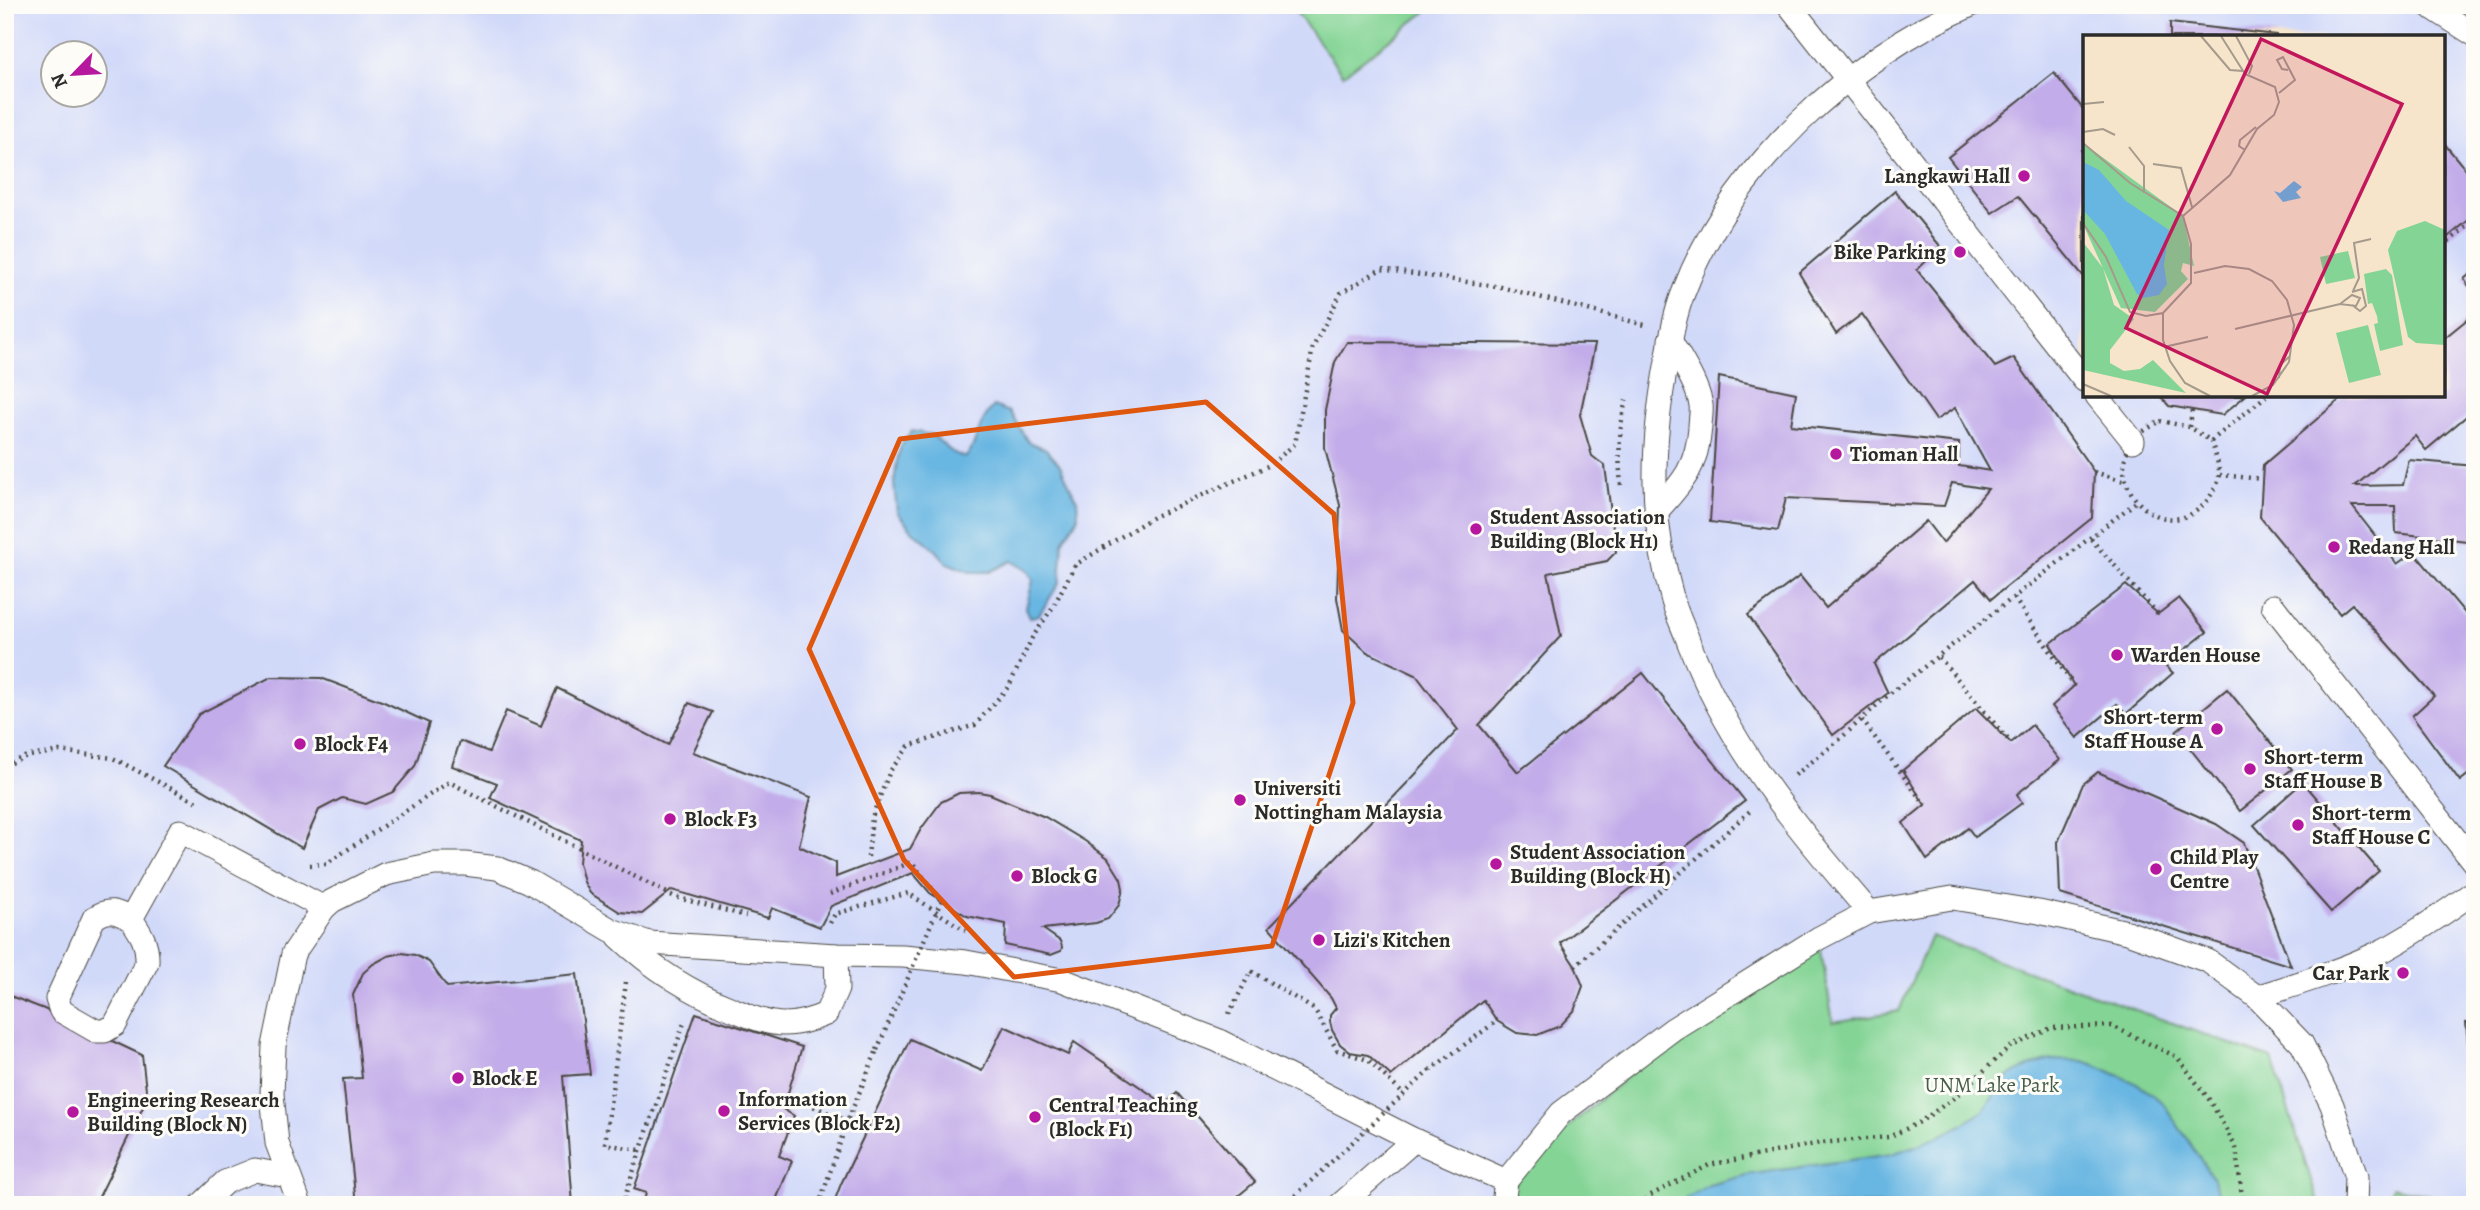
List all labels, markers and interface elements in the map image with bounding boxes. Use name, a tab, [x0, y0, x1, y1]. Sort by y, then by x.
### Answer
inset map	[2083, 35, 2445, 397]
north arrow	[38, 38, 108, 108]
text: N	[45, 69, 74, 93]
place label: Langkawi Hall	[1884, 162, 2010, 190]
marker: Langkawi Hall	[2016, 168, 2032, 184]
place label: Bike Parking	[1833, 238, 1946, 266]
marker: Bike Parking	[1952, 244, 1968, 260]
place label: Tioman Hall	[1850, 440, 1959, 468]
marker: Tioman Hall	[1828, 446, 1844, 462]
place label: Student Association Building (Block H1)	[1490, 503, 1666, 555]
marker: Student Association Building (Block H1)	[1468, 521, 1484, 537]
place label: Redang Hall	[2348, 533, 2455, 561]
marker: Redang Hall	[2326, 539, 2342, 555]
place label: Warden House	[2130, 641, 2261, 669]
marker: Warden House	[2109, 647, 2125, 663]
place label: Short-term Staff House A	[2084, 703, 2204, 755]
marker: Short-term Staff House A	[2209, 721, 2225, 737]
place label: Block F4	[314, 730, 388, 758]
marker: Block F4	[292, 736, 308, 752]
place label: Short-term Staff House B	[2264, 743, 2383, 795]
marker: Short-term Staff House B	[2242, 761, 2258, 777]
place label: Universiti Nottingham Malaysia	[1254, 774, 1443, 826]
marker: Universiti Nottingham Malaysia	[1232, 792, 1248, 808]
place label: Short-term Staff House C	[2312, 799, 2431, 851]
place label: Block F3	[684, 805, 757, 833]
marker: Block F3	[662, 811, 678, 827]
marker: Short-term Staff House C	[2290, 817, 2306, 833]
place label: Student Association Building (Block H)	[1510, 838, 1686, 890]
place label: Child Play Centre	[2170, 843, 2259, 895]
marker: Student Association Building (Block H)	[1488, 856, 1504, 872]
marker: Child Play Centre	[2148, 861, 2164, 877]
place label: Block G	[1031, 862, 1098, 890]
marker: Block G	[1009, 868, 1025, 884]
place label: Lizi's Kitchen	[1333, 926, 1451, 954]
marker: Lizi's Kitchen	[1311, 932, 1327, 948]
place label: Car Park	[2313, 959, 2389, 987]
marker: Car Park	[2395, 965, 2411, 981]
place label: Block E	[472, 1064, 538, 1092]
marker: Block E	[450, 1070, 466, 1086]
park label: UNM Lake Park	[1925, 1071, 2060, 1099]
place label: Information Services (Block F2)	[738, 1085, 901, 1137]
place label: Engineering Research Building (Block N)	[87, 1086, 280, 1138]
place label: Central Teaching (Block F1)	[1049, 1091, 1198, 1143]
marker: Information Services (Block F2)	[716, 1103, 732, 1119]
marker: Engineering Research Building (Block N)	[65, 1104, 81, 1120]
marker: Central Teaching (Block F1)	[1027, 1109, 1043, 1125]

